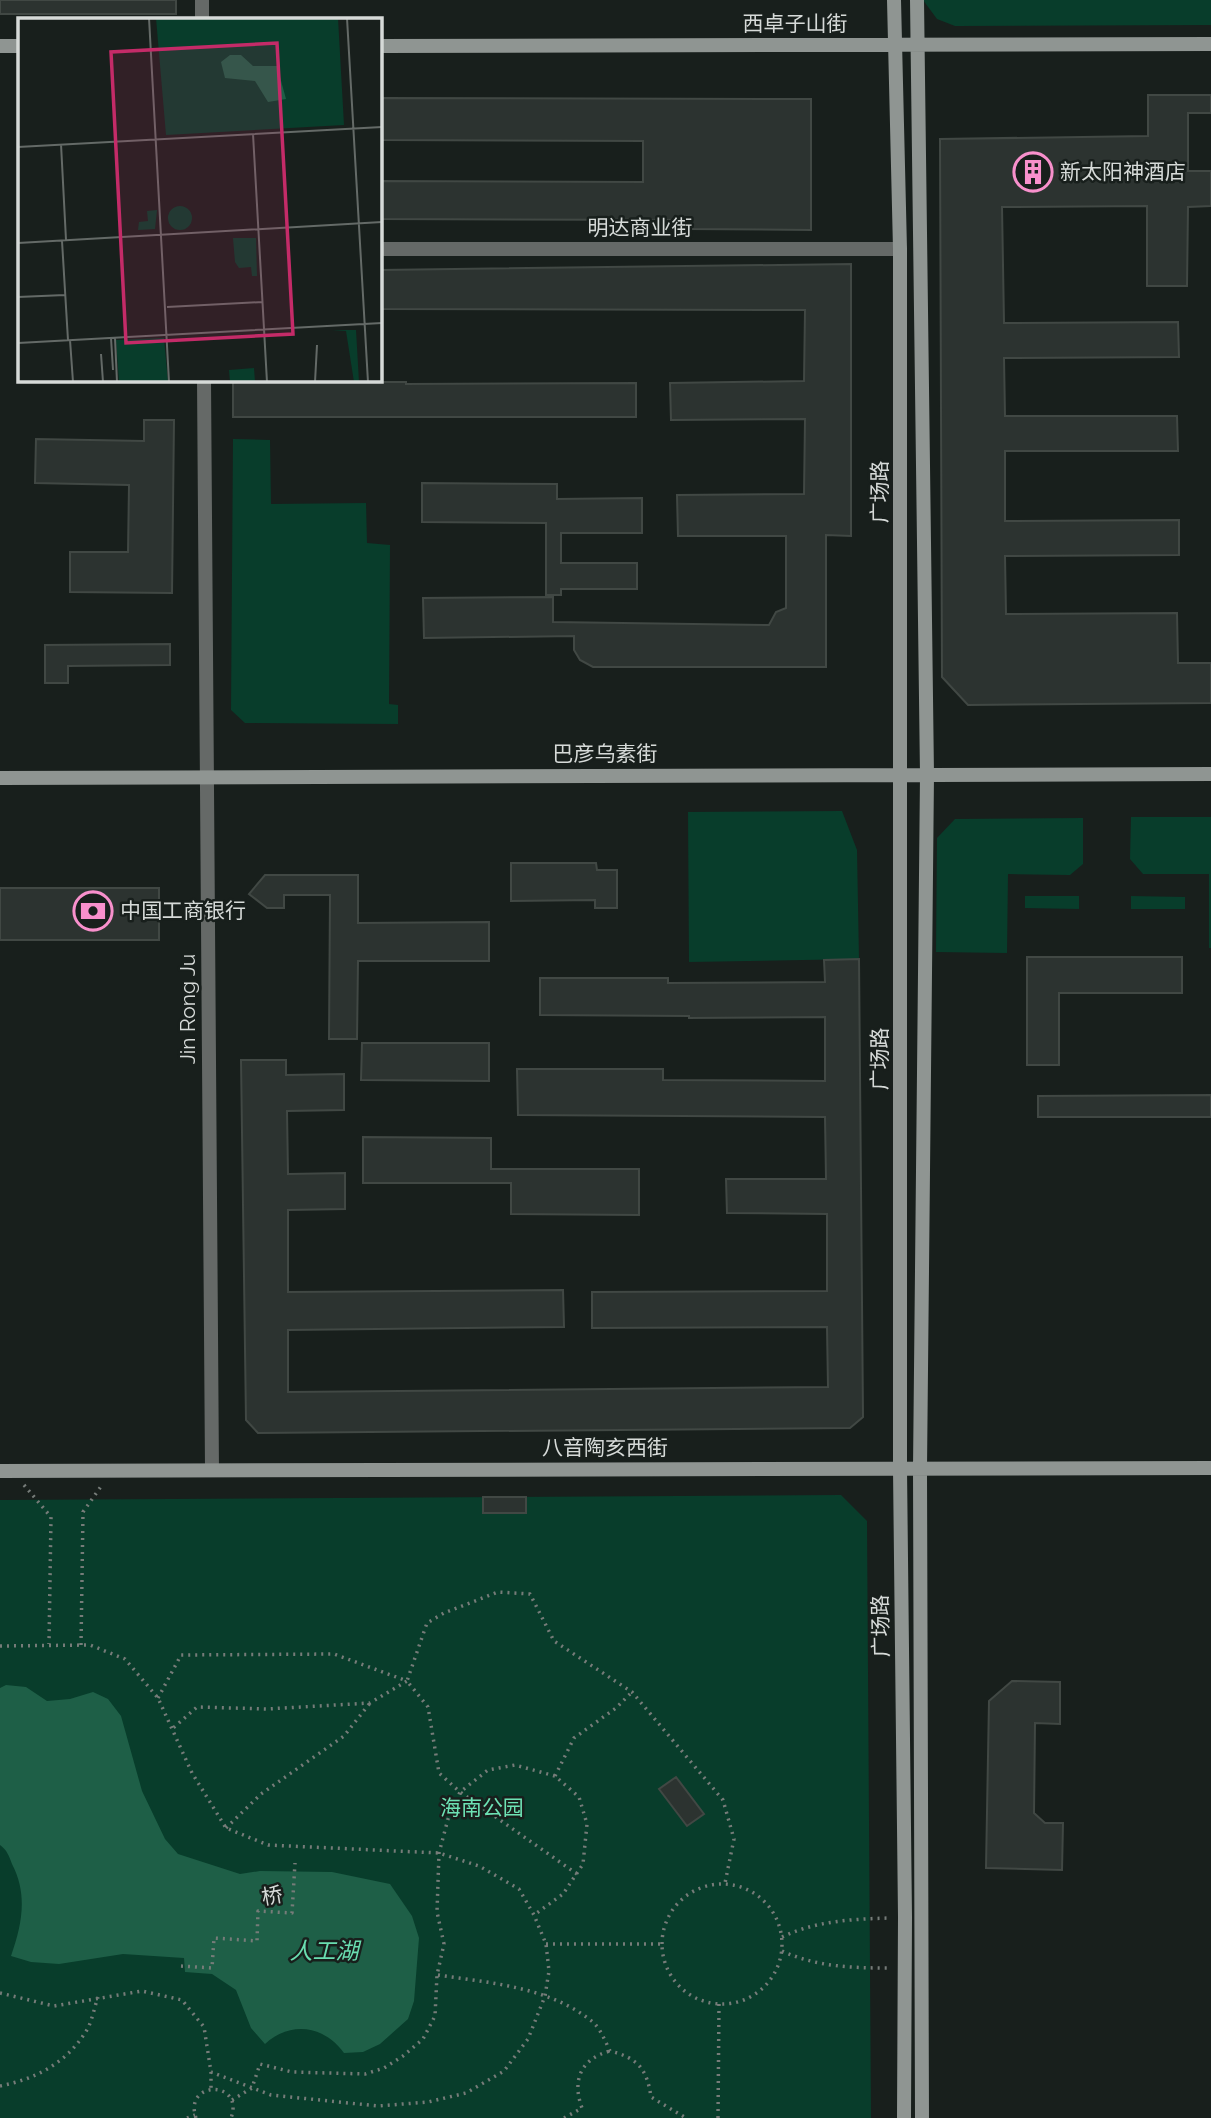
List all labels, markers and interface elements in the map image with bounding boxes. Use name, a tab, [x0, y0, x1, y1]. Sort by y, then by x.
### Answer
street label: 西卓子山街	[743, 11, 848, 36]
inset map	[18, 18, 382, 382]
building icon: 新太阳神酒店	[1012, 151, 1054, 193]
place label: 新太阳神酒店	[1060, 159, 1186, 184]
street label: 明达商业街	[588, 215, 693, 240]
street label: 广场路	[867, 461, 892, 524]
street label: 巴彦乌素街	[553, 741, 658, 766]
bank icon: 中国工商银行	[72, 890, 114, 932]
place label: 中国工商银行	[120, 898, 246, 923]
street label: Jin Rong Ju	[175, 954, 200, 1064]
street label: 广场路	[867, 1028, 892, 1091]
street label: 八音陶亥西街	[542, 1435, 668, 1460]
street label: 广场路	[867, 1594, 894, 1658]
park label: 海南公园	[440, 1795, 524, 1820]
street label: 桥	[259, 1881, 284, 1910]
water label: 人工湖	[290, 1937, 362, 1964]

